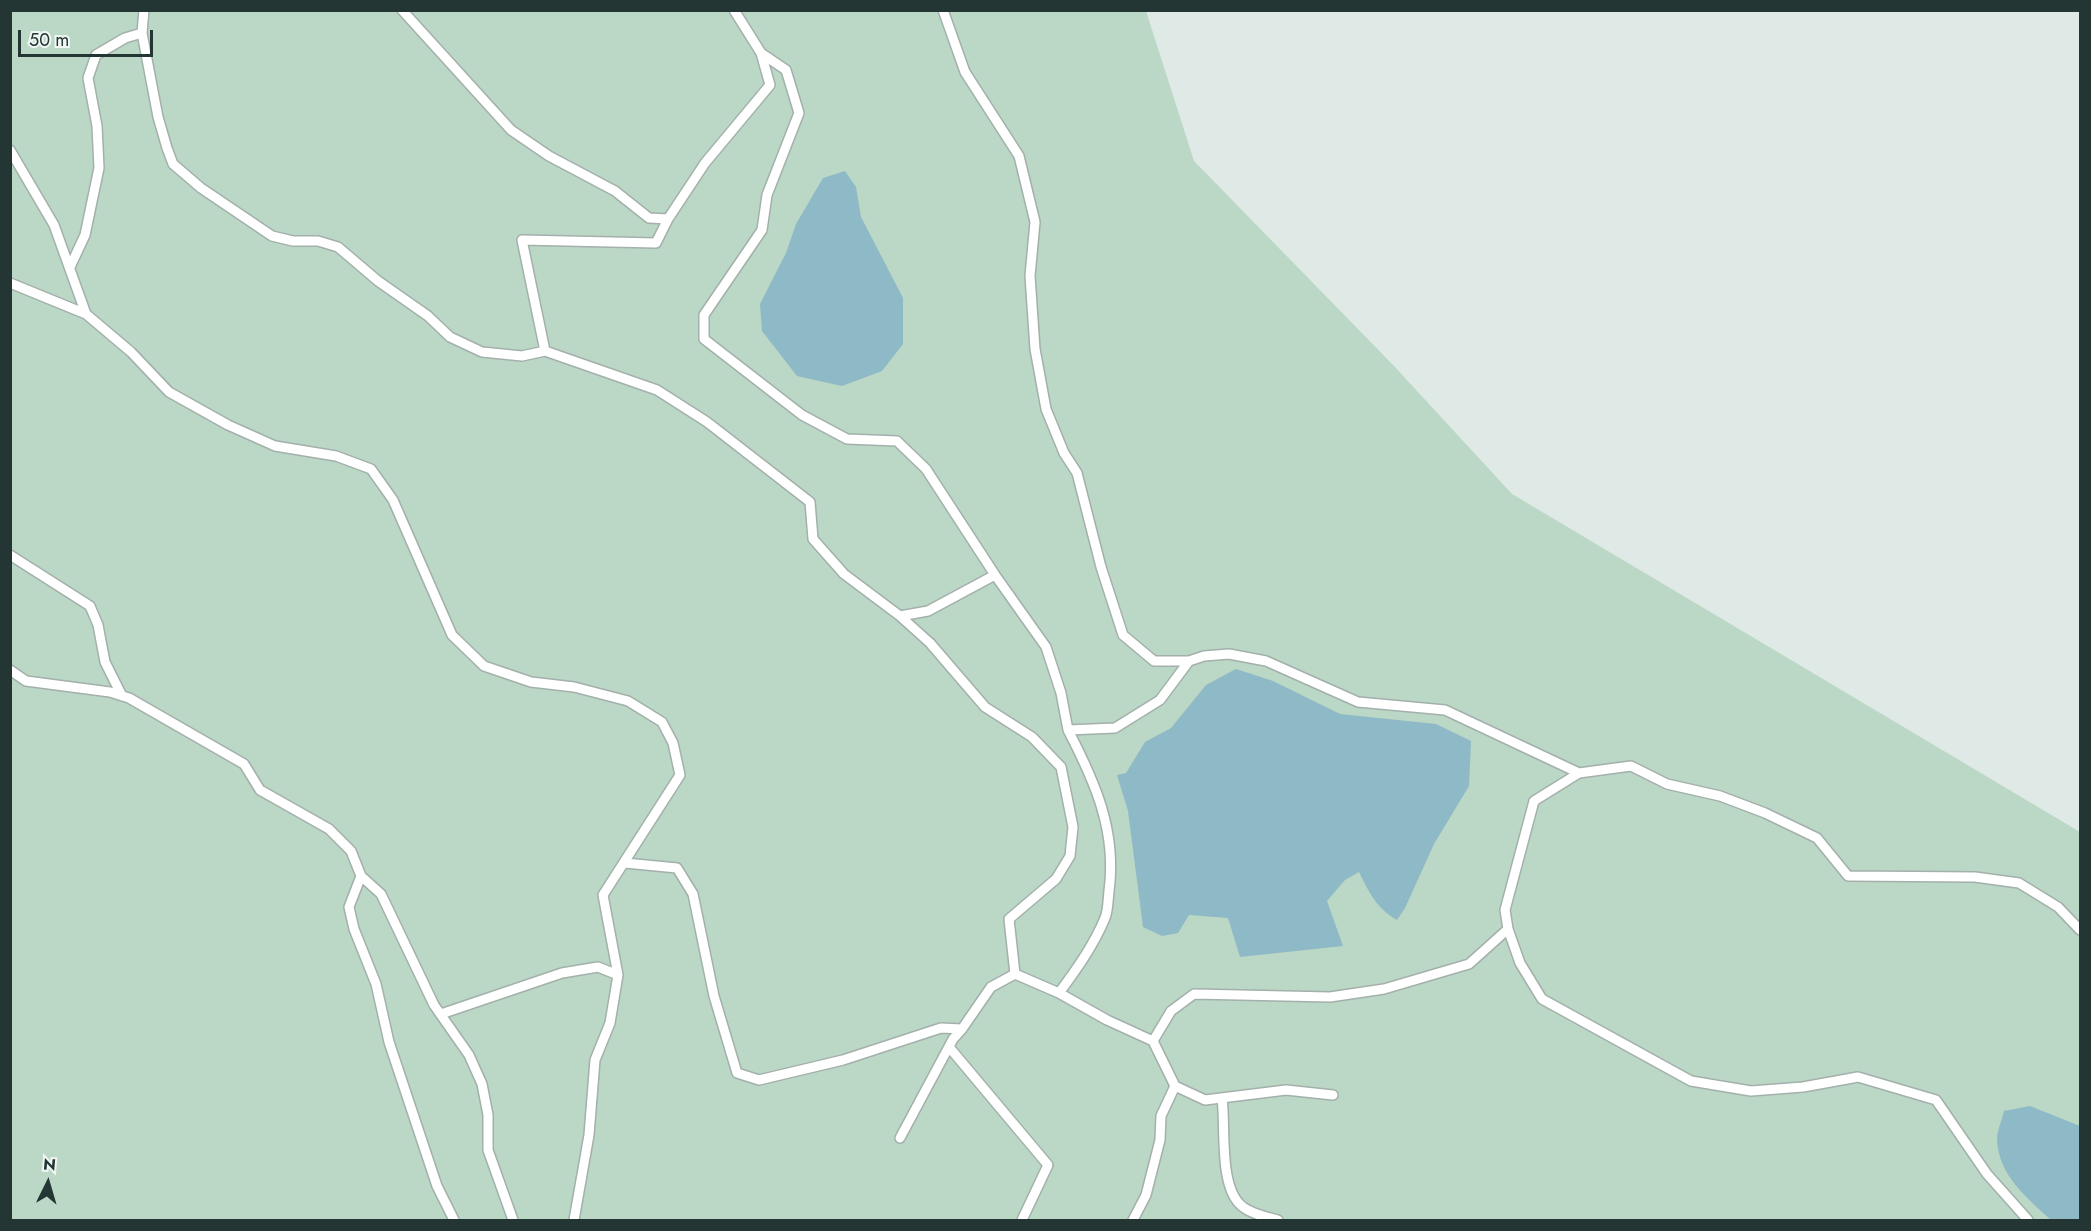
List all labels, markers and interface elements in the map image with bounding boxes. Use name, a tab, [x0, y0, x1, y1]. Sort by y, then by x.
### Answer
scale bar	[21, 18, 156, 56]
text: 50 m	[29, 27, 69, 53]
north arrow	[18, 1153, 78, 1213]
text: N	[42, 1153, 57, 1177]

